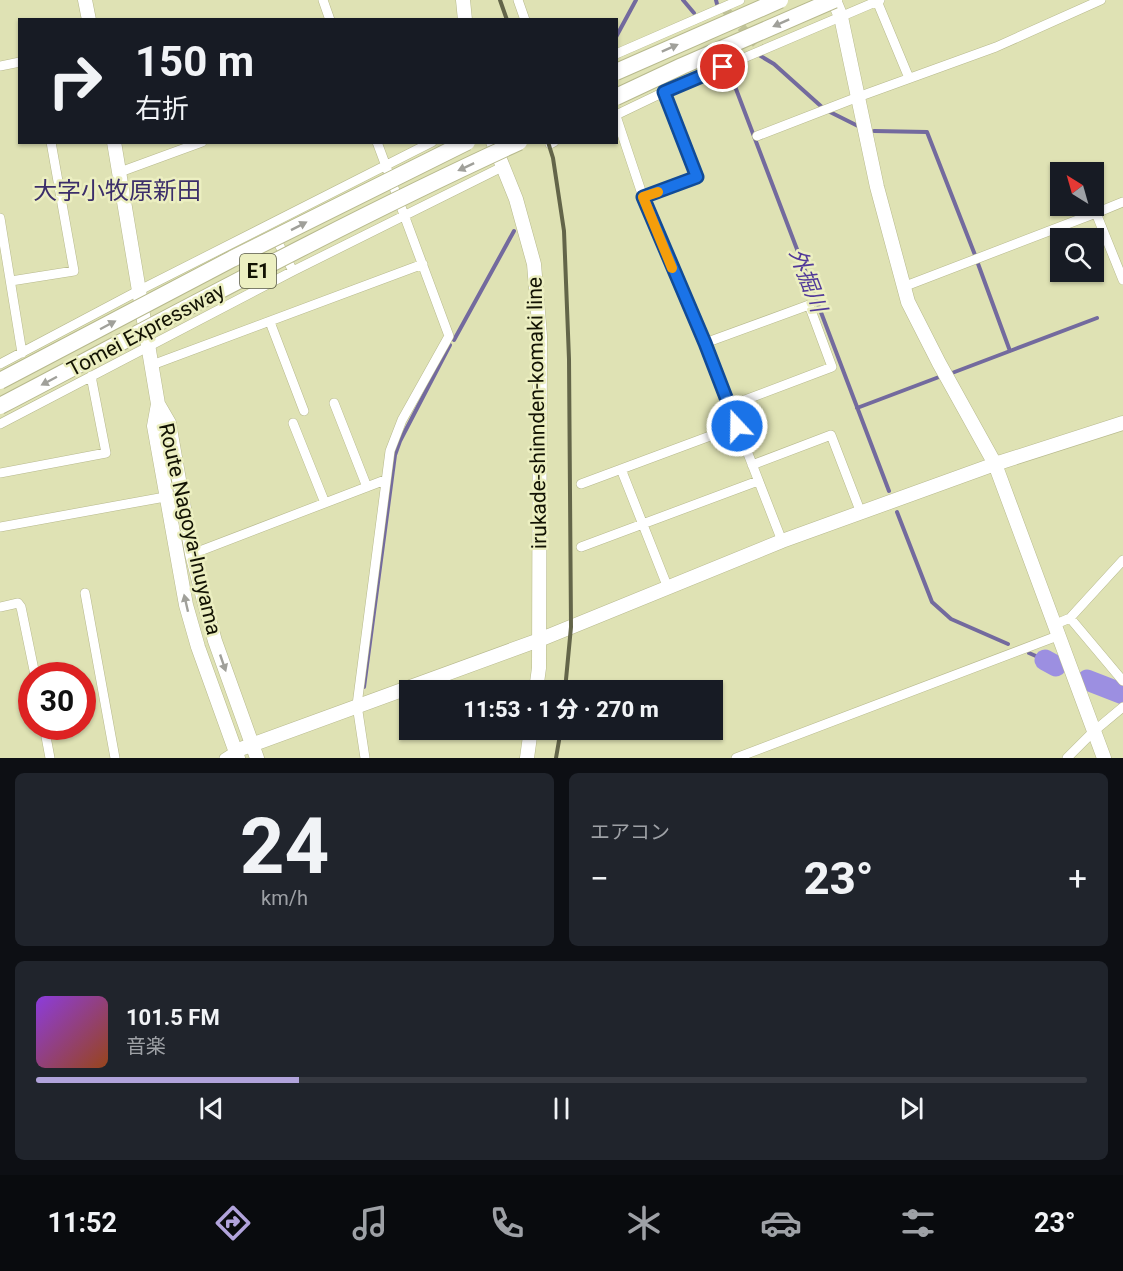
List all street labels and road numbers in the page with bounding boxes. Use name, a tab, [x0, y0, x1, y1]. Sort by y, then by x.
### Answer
road number: E1	[240, 254, 276, 288]
street label: irukade-shinnden-komaki line	[523, 277, 551, 549]
street label: Tomei Expressway	[63, 278, 229, 381]
street label: Route Nagoya-Inuyama	[154, 421, 226, 637]

